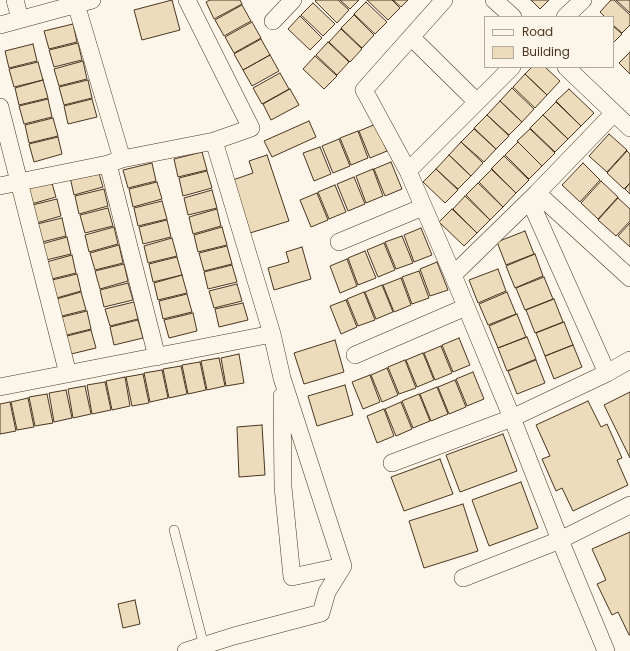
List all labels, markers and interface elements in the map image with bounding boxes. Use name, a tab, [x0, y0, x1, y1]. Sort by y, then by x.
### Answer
legend	[484, 16, 614, 68]
text: Road	[522, 23, 553, 40]
text: Building	[522, 43, 570, 60]

